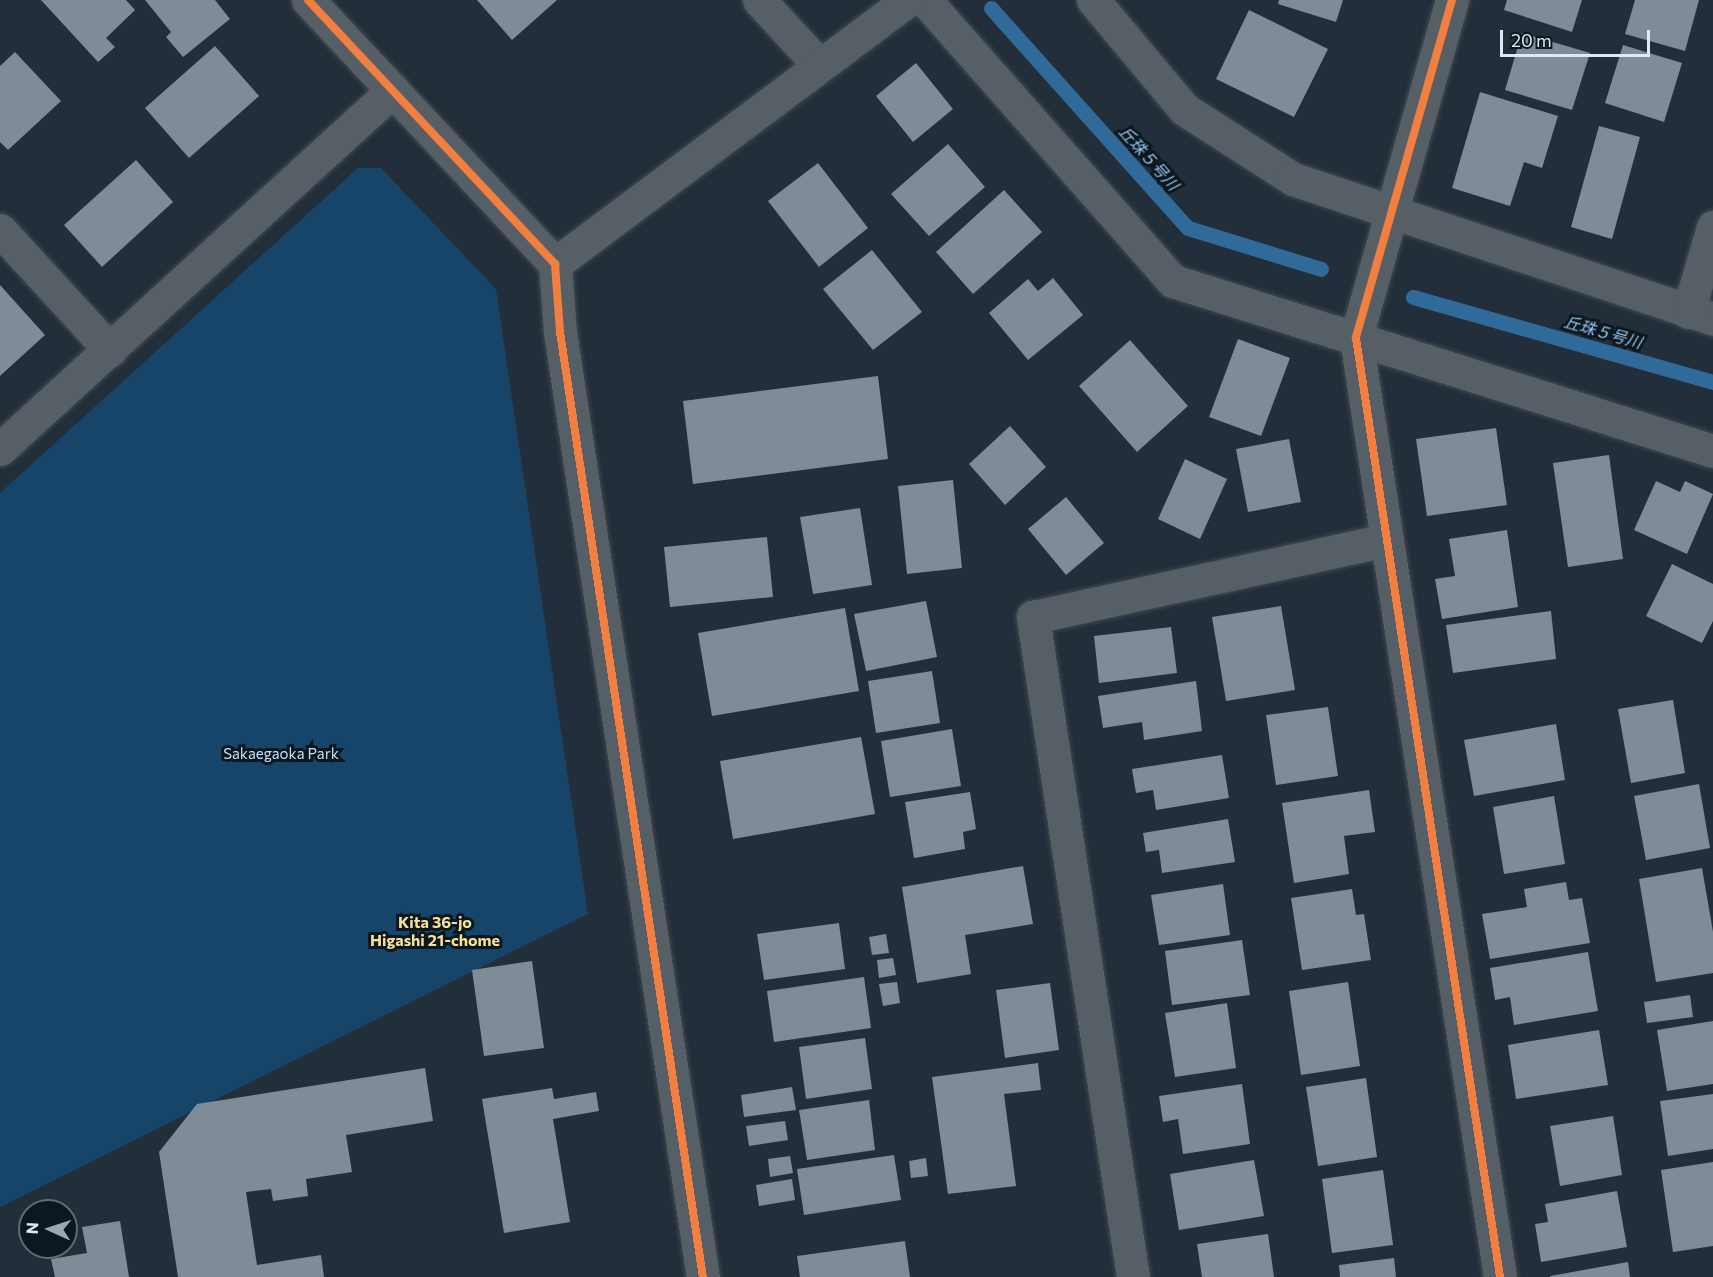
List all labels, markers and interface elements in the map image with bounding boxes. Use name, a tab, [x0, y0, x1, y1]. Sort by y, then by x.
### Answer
scale bar	[1503, 18, 1653, 56]
text: 20 m	[1511, 29, 1552, 51]
water label: 丘珠５号川	[1115, 122, 1183, 194]
water label: 丘珠５号川	[1562, 312, 1644, 352]
park label: Sakaegaoka Park	[223, 745, 339, 763]
district label: Kita 36-jo Higashi 21-chome	[370, 912, 500, 950]
north arrow	[18, 1199, 78, 1259]
text: N	[22, 1222, 41, 1235]

